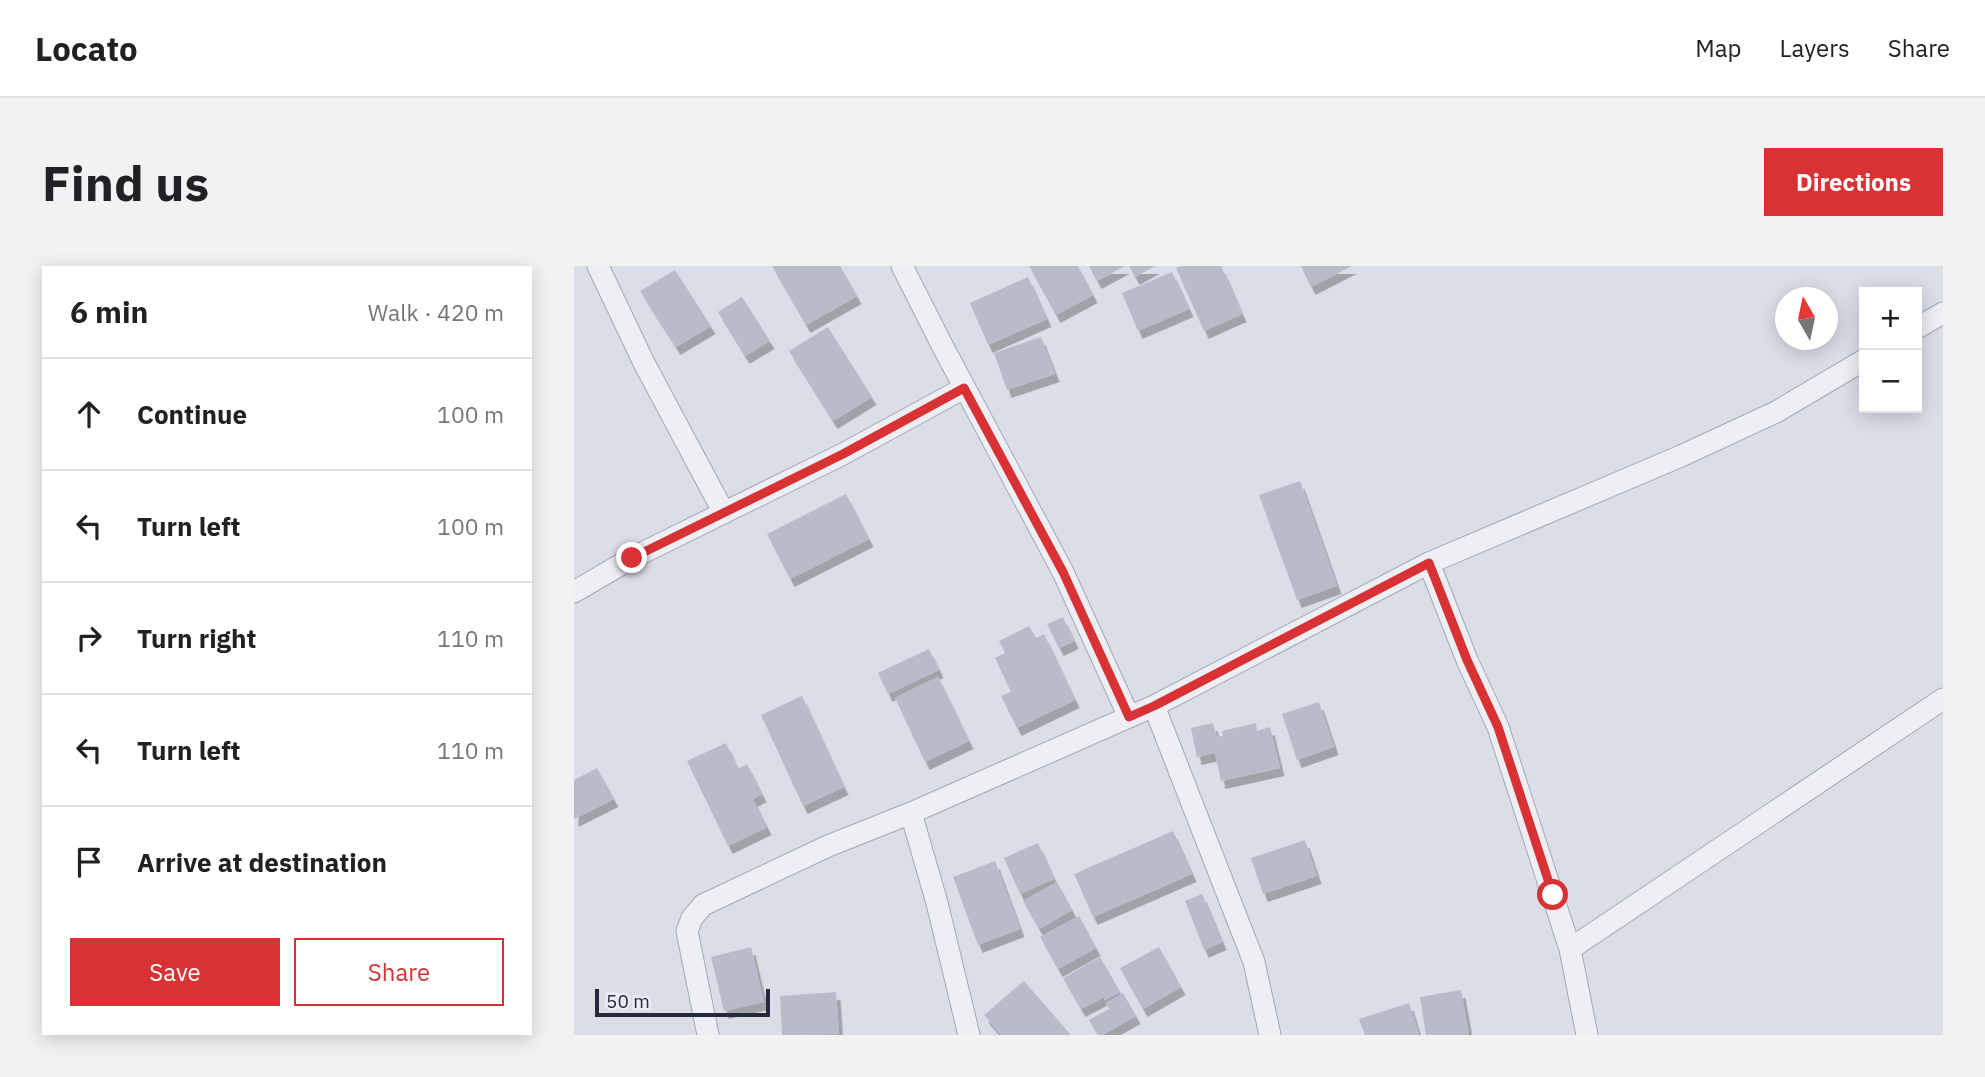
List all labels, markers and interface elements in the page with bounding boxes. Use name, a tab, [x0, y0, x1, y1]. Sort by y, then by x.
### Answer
text: Locato	[35, 27, 138, 70]
text: Map	[1695, 32, 1742, 64]
text: Layers	[1780, 32, 1850, 64]
text: Share	[1888, 32, 1950, 64]
button: Directions	[1764, 148, 1943, 216]
text: Find us	[42, 151, 209, 214]
north arrow	[1775, 287, 1838, 350]
map controls	[1859, 287, 1922, 413]
button: +	[1859, 287, 1922, 350]
text: 6 min	[70, 292, 148, 331]
text: Walk · 420 m	[368, 297, 504, 327]
button: −	[1859, 350, 1922, 413]
icon: ahead	[70, 395, 108, 433]
text: Continue	[137, 397, 247, 431]
text: 100 m	[437, 399, 504, 429]
icon: left	[70, 507, 108, 545]
text: Turn left	[137, 509, 240, 543]
text: 100 m	[437, 511, 504, 541]
route end	[616, 542, 647, 573]
icon: right	[70, 619, 108, 657]
text: Turn right	[137, 621, 256, 655]
text: 110 m	[437, 623, 504, 653]
icon: left	[70, 731, 108, 769]
text: Turn left	[137, 733, 240, 767]
text: 110 m	[437, 735, 504, 765]
icon: arrive	[70, 843, 108, 881]
text: Arrive at destination	[137, 845, 387, 879]
route start	[1537, 879, 1568, 910]
button: Save	[70, 938, 280, 1006]
button: Share	[294, 938, 504, 1006]
scale bar	[595, 986, 770, 1018]
text: 50 m	[606, 989, 650, 1013]

